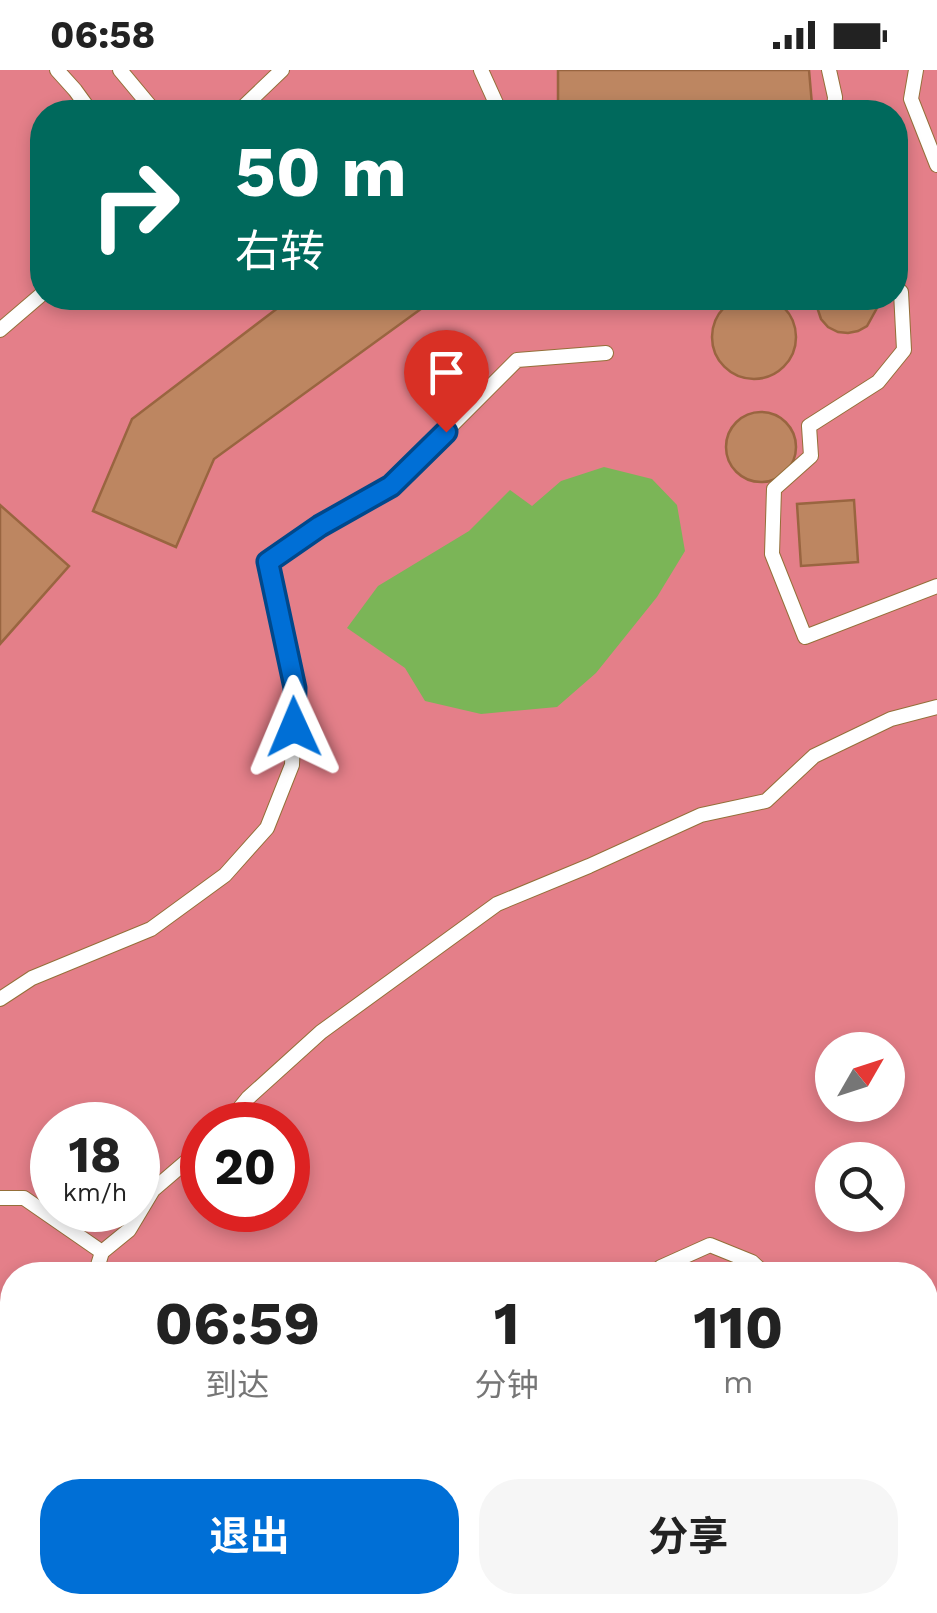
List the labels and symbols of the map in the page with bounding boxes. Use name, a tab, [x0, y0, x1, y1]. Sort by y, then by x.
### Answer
pin	[404, 330, 489, 433]
position arrow	[242, 675, 346, 779]
north arrow	[815, 1032, 905, 1122]
speed limit sign: 20	[180, 1102, 310, 1232]

